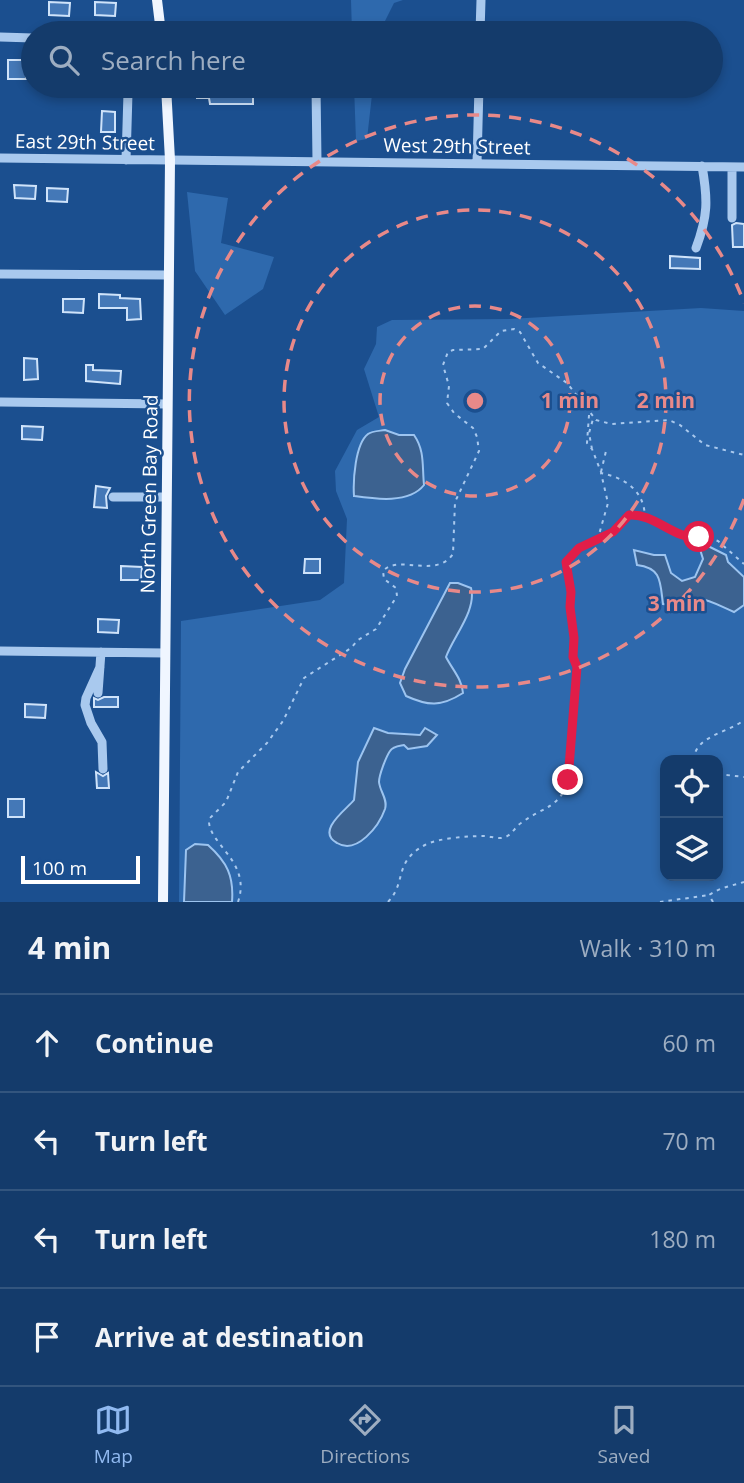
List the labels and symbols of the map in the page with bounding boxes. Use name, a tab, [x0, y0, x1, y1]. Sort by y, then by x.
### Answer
street label: East 29th Street	[15, 128, 155, 156]
street label: West 29th Street	[383, 132, 531, 160]
text: 1 min	[541, 386, 599, 414]
text: 2 min	[637, 386, 695, 414]
centre of rings	[463, 389, 487, 413]
street label: North Green Bay Road	[134, 394, 164, 594]
route start	[683, 521, 714, 552]
text: 3 min	[648, 589, 706, 617]
route end	[552, 764, 583, 795]
scale bar	[21, 853, 140, 885]

